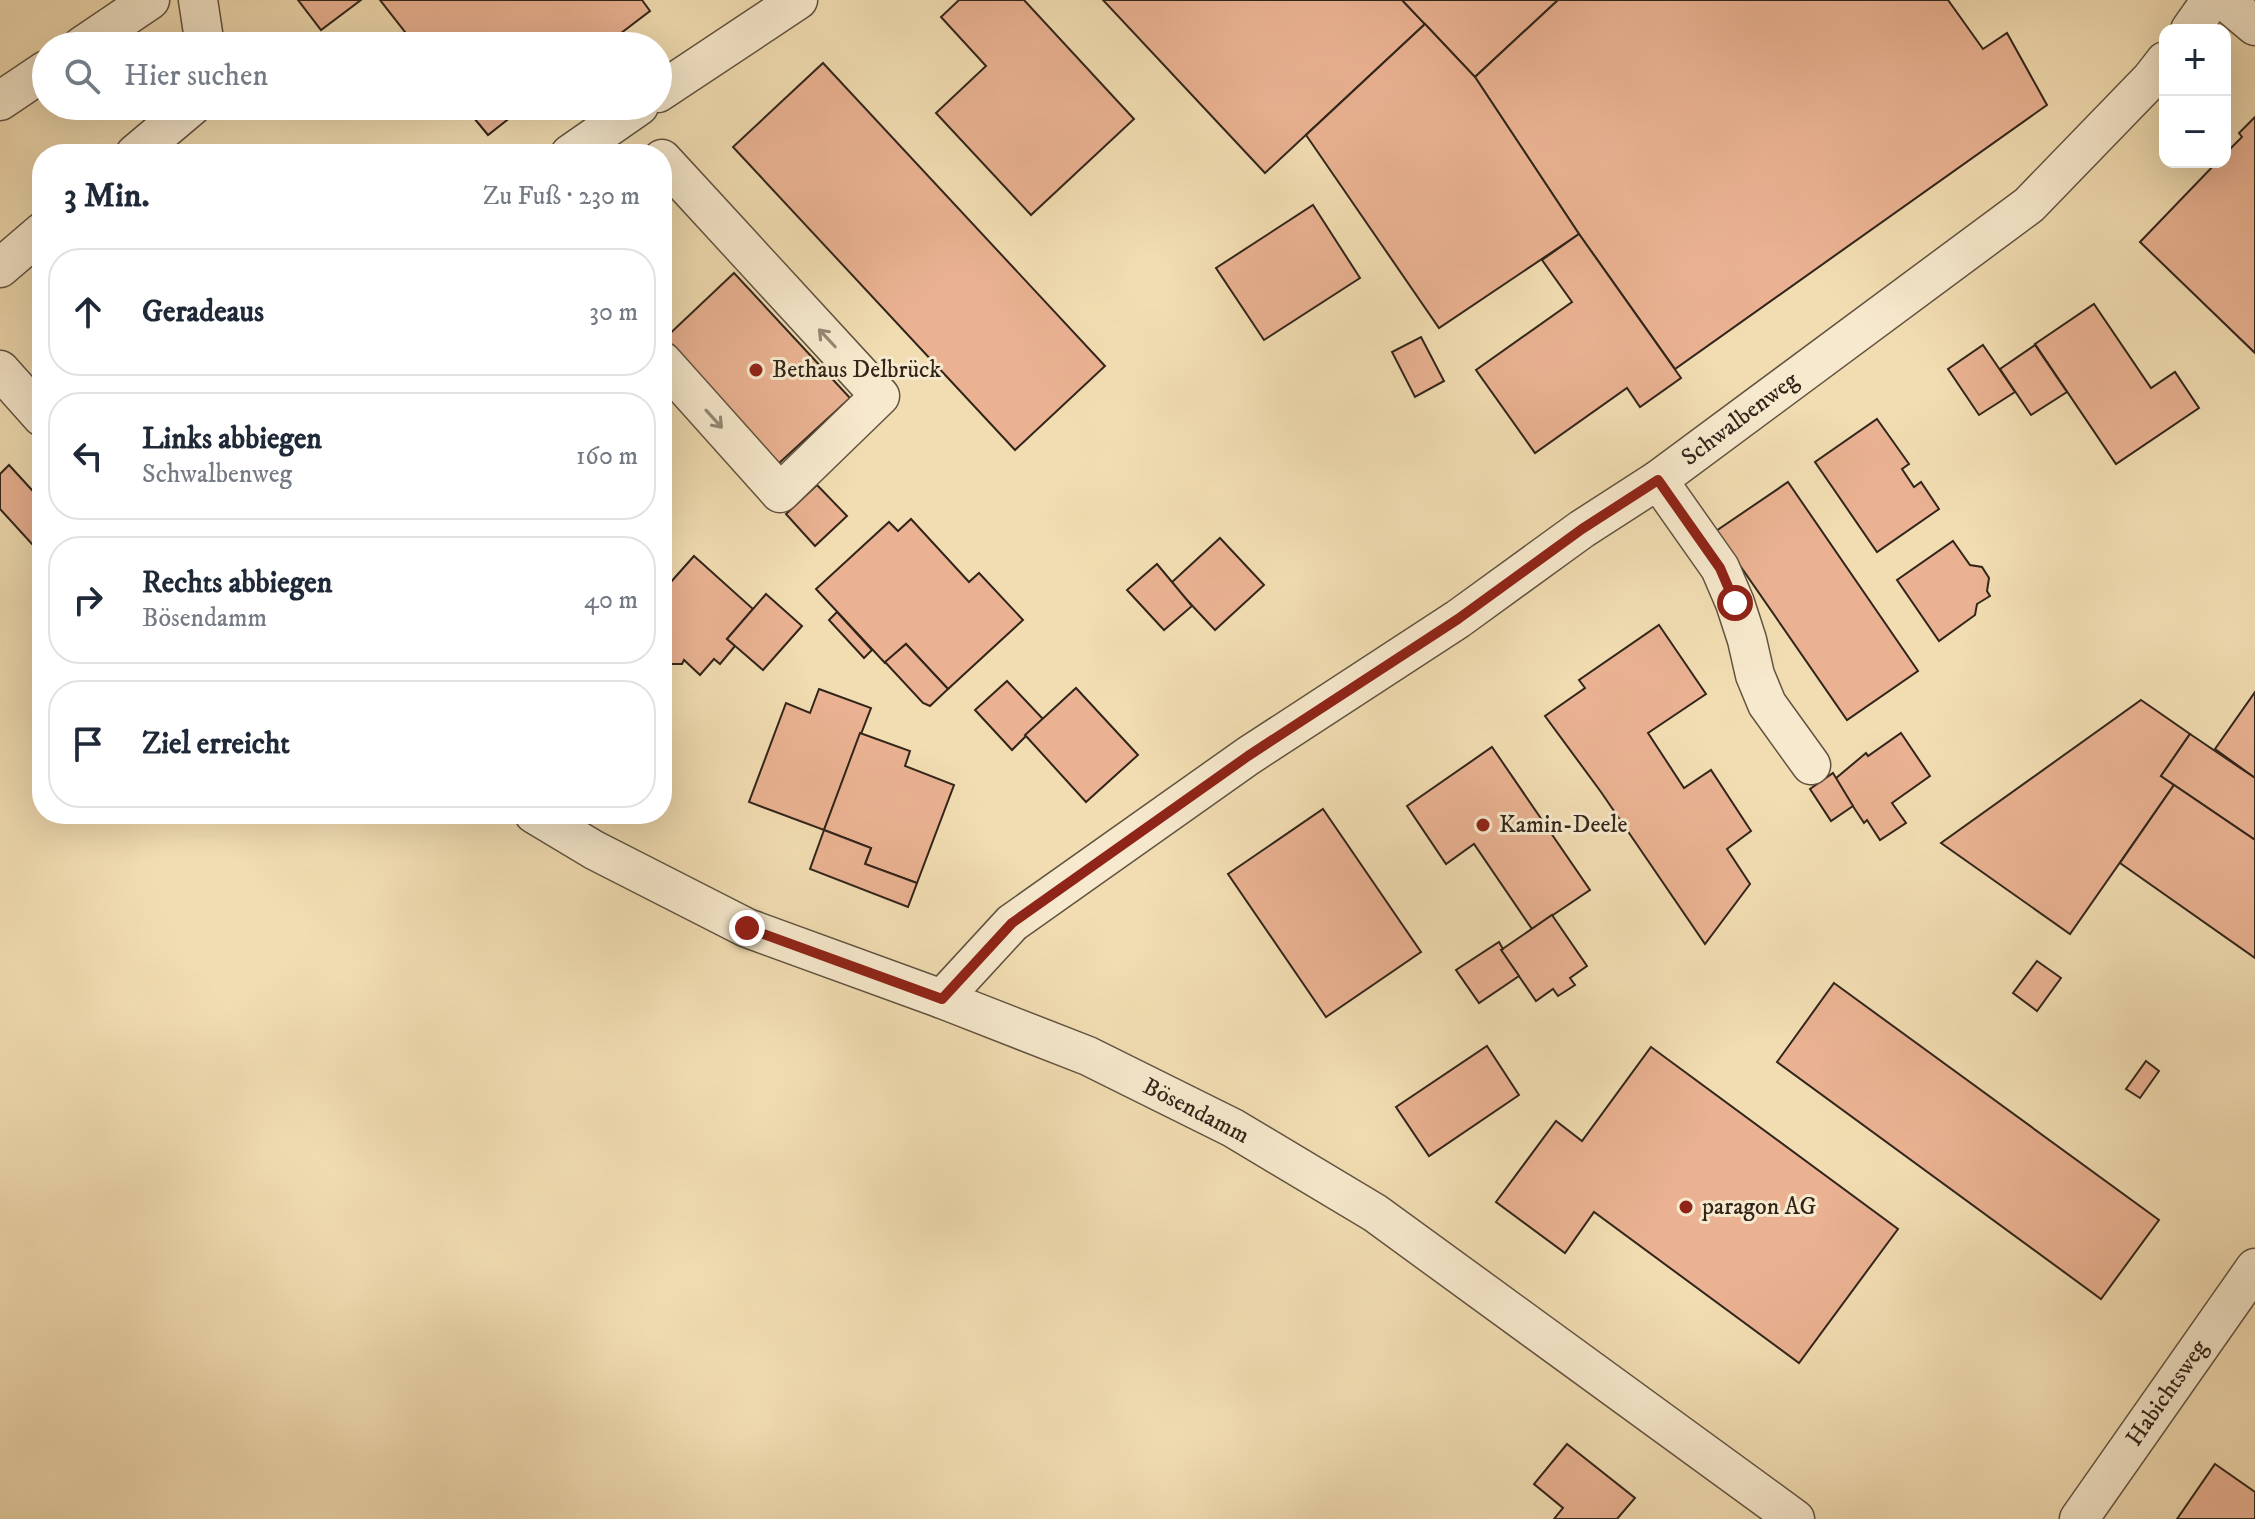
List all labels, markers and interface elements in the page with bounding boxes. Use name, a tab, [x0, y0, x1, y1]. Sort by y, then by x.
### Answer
map controls	[2159, 24, 2231, 168]
button: +	[2159, 24, 2231, 96]
search box	[32, 32, 672, 120]
icon: search	[60, 54, 104, 98]
text: Hier suchen	[124, 58, 268, 95]
button: −	[2159, 96, 2231, 168]
text: 3 Min.	[64, 175, 150, 217]
text: Zu Fuß · 230 m	[483, 180, 640, 213]
icon: ahead	[66, 290, 110, 334]
text: Geradeaus	[142, 294, 264, 331]
text: 30 m	[589, 296, 638, 329]
one-way arrow	[818, 329, 836, 349]
place label: Bethaus Delbrück	[772, 355, 941, 385]
marker: Bethaus Delbrück	[747, 361, 765, 379]
street label: Schwalbenweg	[1676, 365, 1805, 473]
one-way arrow	[705, 409, 723, 429]
text: Links abbiegen	[142, 421, 322, 458]
icon: left	[66, 434, 110, 478]
text: 160 m	[576, 440, 638, 473]
text: Schwalbenweg	[142, 458, 292, 491]
text: Rechts abbiegen	[142, 565, 332, 602]
icon: right	[66, 578, 110, 622]
text: 40 m	[584, 584, 638, 617]
route start	[1717, 585, 1753, 621]
text: Bösendamm	[142, 602, 267, 635]
icon: arrive	[66, 722, 110, 766]
text: Ziel erreicht	[142, 726, 290, 763]
place label: Kamin-Deele	[1499, 810, 1627, 840]
marker: Kamin-Deele	[1474, 816, 1492, 834]
route end	[729, 910, 765, 946]
street label: Bösendamm	[1138, 1071, 1254, 1151]
place label: paragon AG	[1701, 1192, 1816, 1222]
marker: paragon AG	[1677, 1198, 1695, 1216]
street label: Habichtsweg	[2119, 1334, 2215, 1452]

